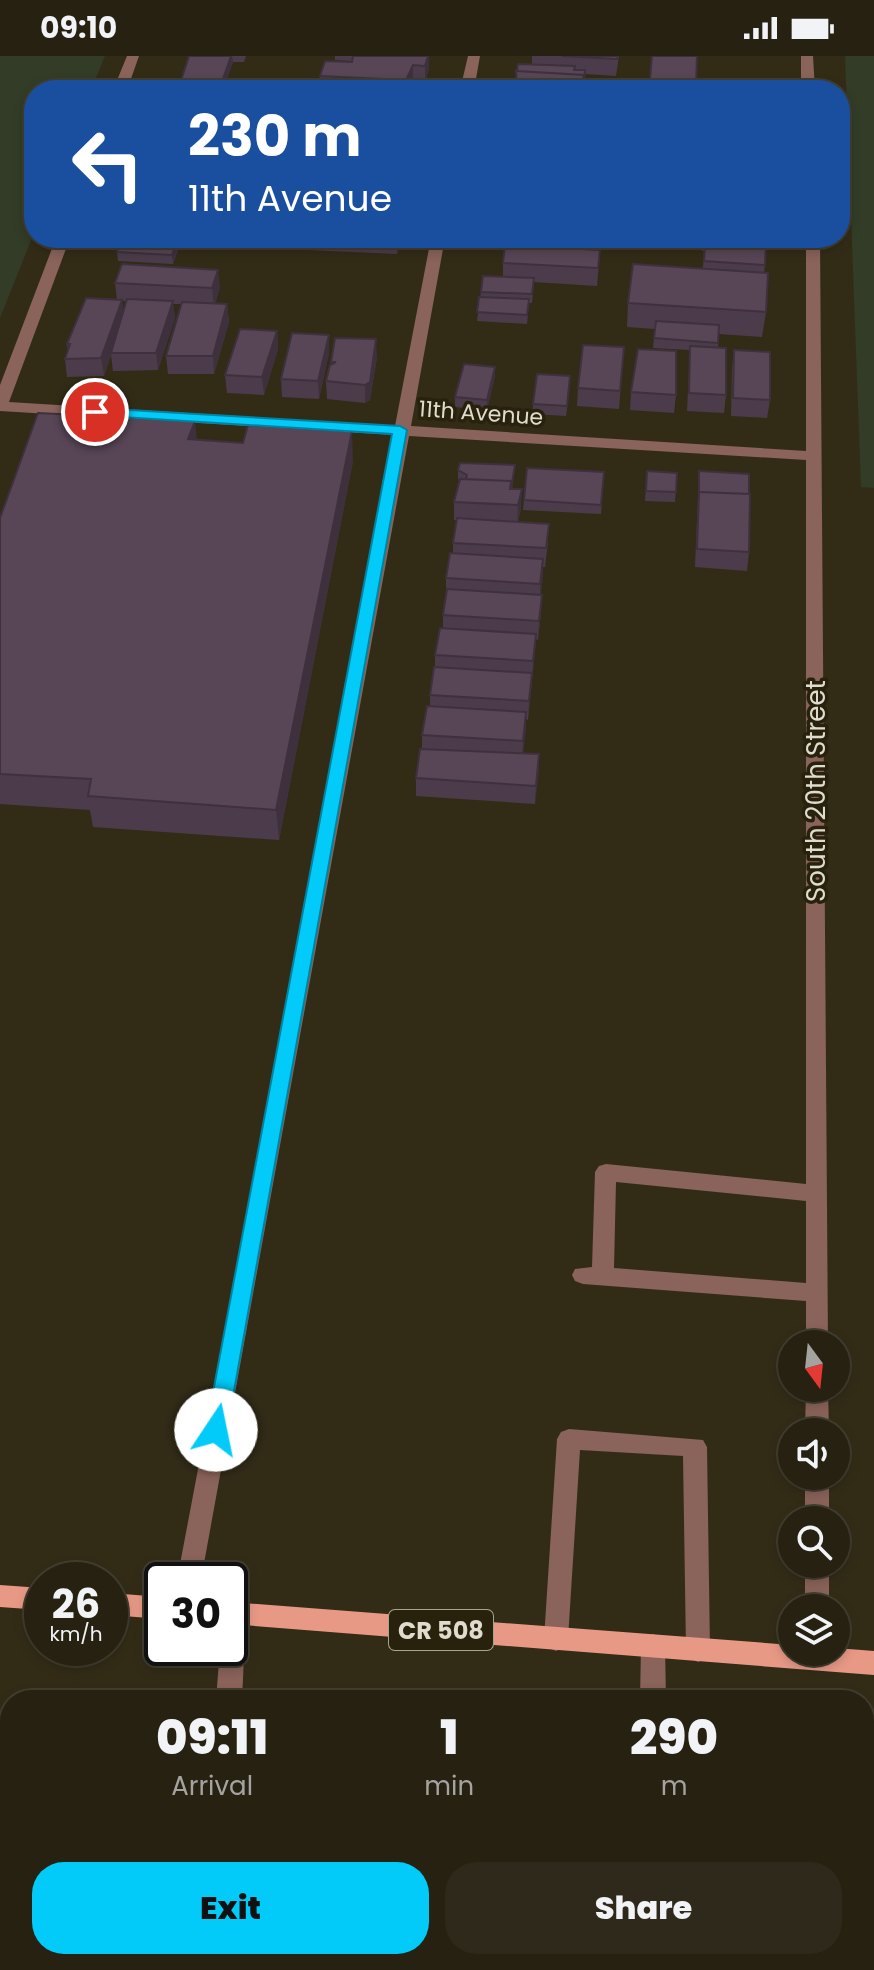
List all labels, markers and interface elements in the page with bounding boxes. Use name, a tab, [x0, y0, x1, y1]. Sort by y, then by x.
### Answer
text: 09:10	[40, 6, 117, 49]
text: 230 m	[188, 97, 362, 176]
icon: left	[56, 112, 160, 216]
text: 11th Avenue	[188, 173, 392, 224]
pin	[61, 378, 129, 446]
icon: arrive	[73, 390, 117, 434]
street label: 11th Avenue	[418, 393, 544, 433]
street label: South 20th Street	[798, 680, 834, 902]
north arrow	[778, 1330, 850, 1402]
map controls	[778, 1330, 850, 1666]
position arrow	[174, 1388, 258, 1472]
button: sound	[778, 1418, 850, 1490]
button: search	[778, 1506, 850, 1578]
speed limit sign: 30	[144, 1562, 248, 1666]
text: 26	[52, 1576, 100, 1632]
button: layers	[778, 1594, 850, 1666]
road number: CR 508	[389, 1610, 493, 1650]
text: km/h	[49, 1620, 103, 1648]
text: 09:11	[156, 1704, 268, 1771]
text: 1	[440, 1704, 458, 1771]
text: 290	[630, 1704, 718, 1771]
text: Arrival	[171, 1768, 253, 1804]
text: min	[424, 1768, 474, 1804]
text: m	[661, 1768, 687, 1804]
button: Exit	[32, 1862, 429, 1954]
button: Share	[445, 1862, 842, 1954]

